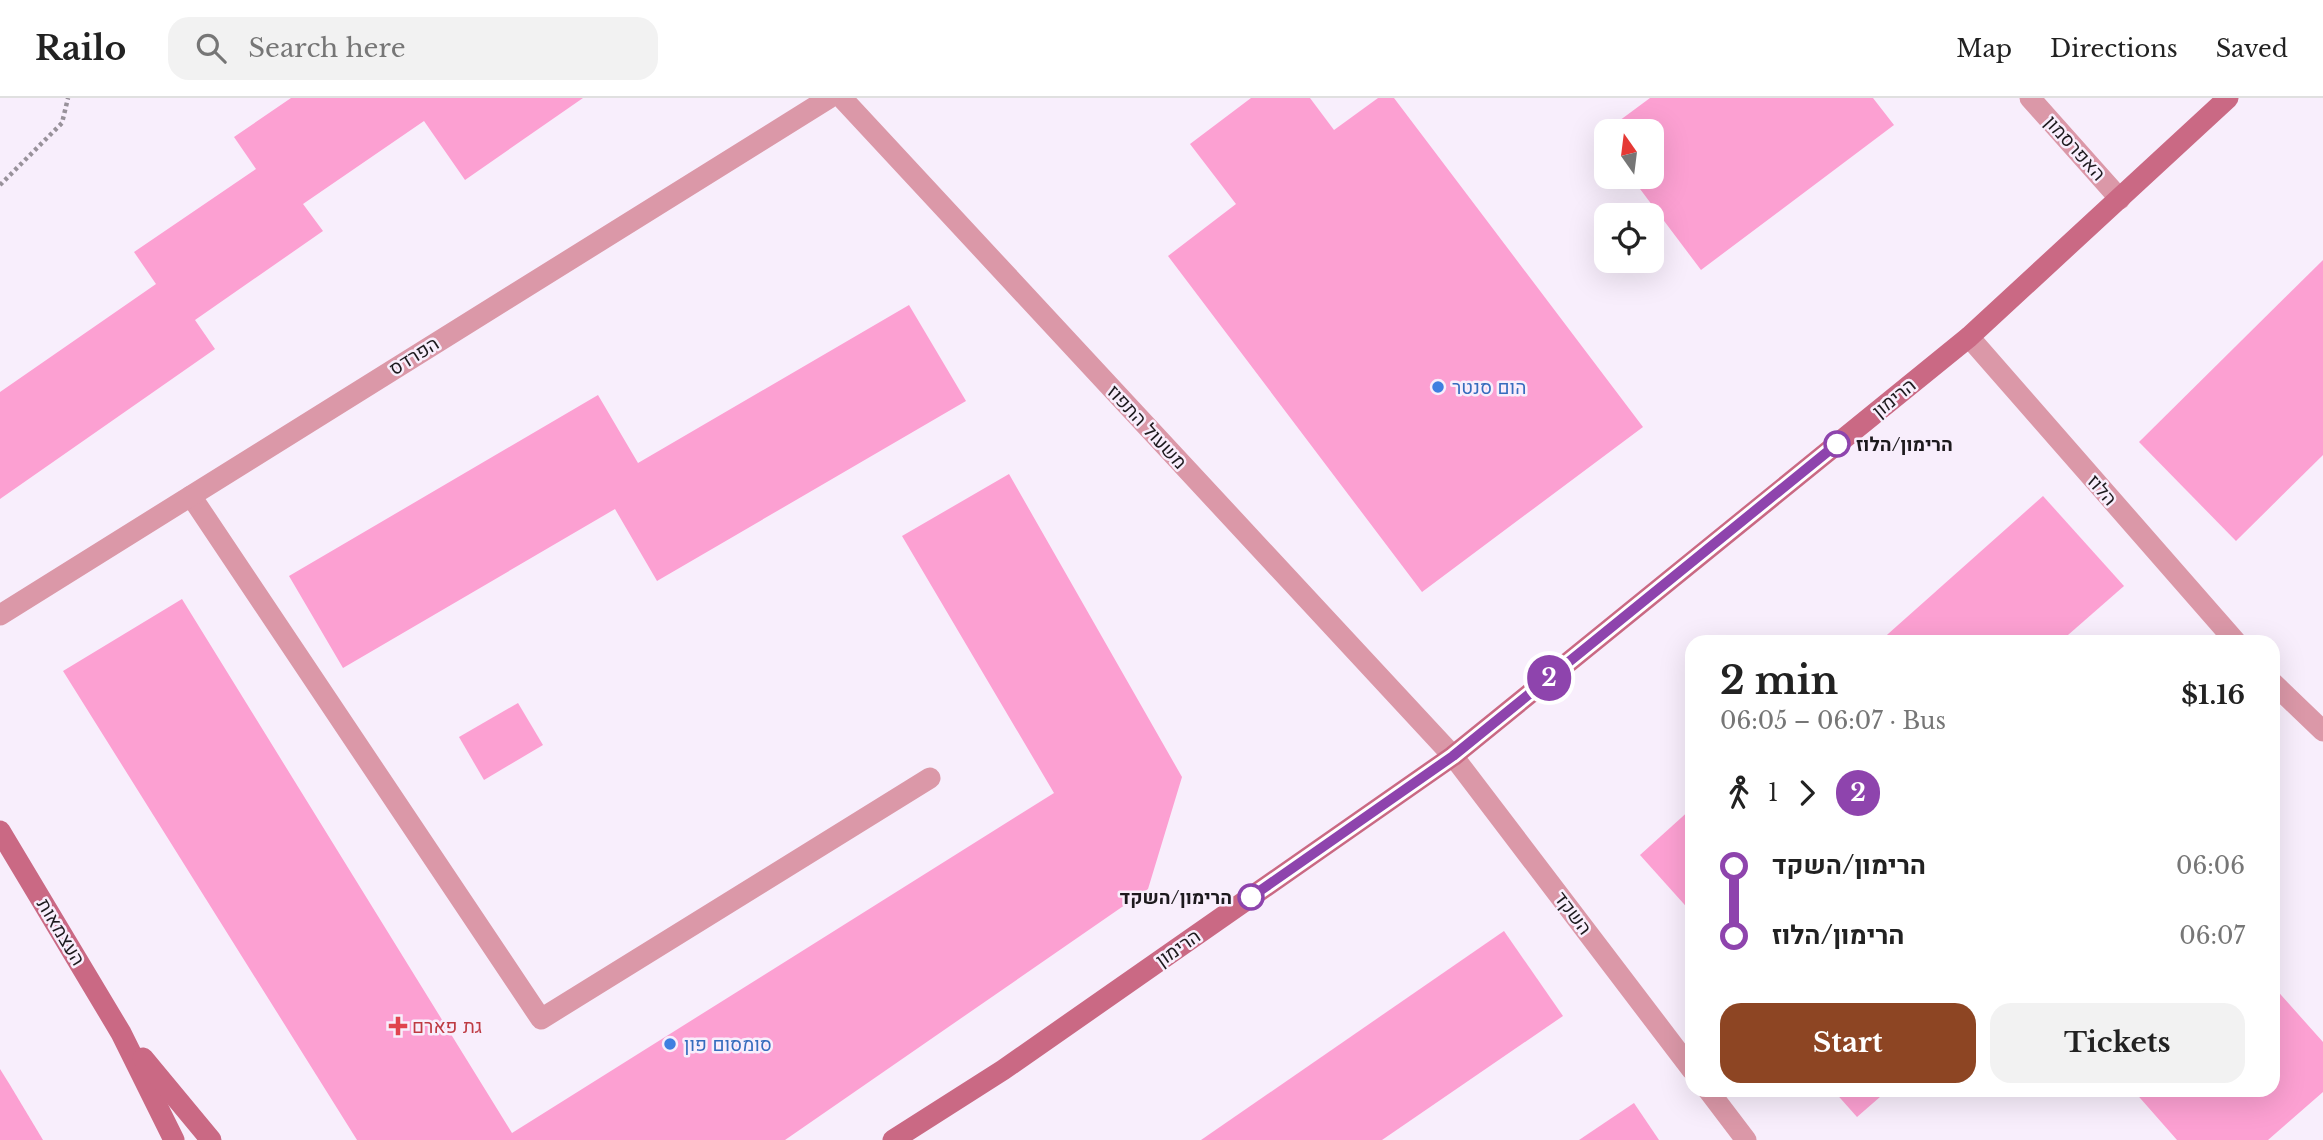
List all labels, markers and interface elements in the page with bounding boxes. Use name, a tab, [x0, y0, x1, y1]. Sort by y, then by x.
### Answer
search box	[168, 17, 658, 80]
text: Railo	[35, 28, 126, 69]
icon: search	[192, 29, 230, 67]
text: Search here	[248, 32, 406, 64]
text: Map	[1956, 34, 2012, 63]
text: Directions	[2050, 34, 2178, 63]
text: Saved	[2216, 34, 2288, 63]
street label: האפרסמון	[2040, 111, 2110, 185]
north arrow	[1594, 119, 1664, 189]
map controls	[1594, 119, 1664, 273]
button: locate	[1594, 203, 1664, 273]
street label: הפרדס	[385, 332, 443, 380]
street label: הרימון	[1868, 374, 1920, 422]
place label: הום סנטר	[1452, 376, 1526, 399]
marker: הום סנטר	[1430, 379, 1446, 395]
street label: משעול התפוז	[1102, 380, 1192, 474]
marker: הרימון/הלוז	[1824, 431, 1850, 457]
place label: הרימון/הלוז	[1856, 433, 1953, 456]
street label: הלוז	[2082, 470, 2122, 510]
line badge: 2	[1526, 655, 1572, 701]
text: 2 min	[1720, 657, 1838, 704]
text: 2	[1541, 663, 1557, 692]
text: $1.16	[2181, 679, 2245, 711]
text: 06:05 – 06:07 · Bus	[1720, 707, 1946, 735]
icon: walk	[1720, 774, 1758, 812]
icon: forward	[1788, 774, 1826, 812]
text: 2	[1850, 778, 1866, 807]
text: 1	[1768, 779, 1778, 807]
text: הרימון/השקד	[1772, 849, 1926, 881]
text: 06:06	[2176, 852, 2245, 880]
marker: הרימון/השקד	[1238, 884, 1264, 910]
place label: הרימון/השקד	[1119, 886, 1232, 909]
street label: השקד	[1549, 887, 1597, 939]
street label: העצמאות	[32, 894, 90, 970]
text: הרימון/הלוז	[1772, 919, 1905, 951]
text: 06:07	[2179, 922, 2245, 950]
street label: הרימון	[1151, 924, 1205, 972]
button: Start	[1720, 1003, 1976, 1083]
button: Tickets	[1990, 1003, 2245, 1083]
place label: גת פארם	[412, 1015, 482, 1038]
marker: גת פארם	[390, 1018, 406, 1034]
place label: סומסום פון	[684, 1033, 772, 1056]
marker: סומסום פון	[662, 1036, 678, 1052]

